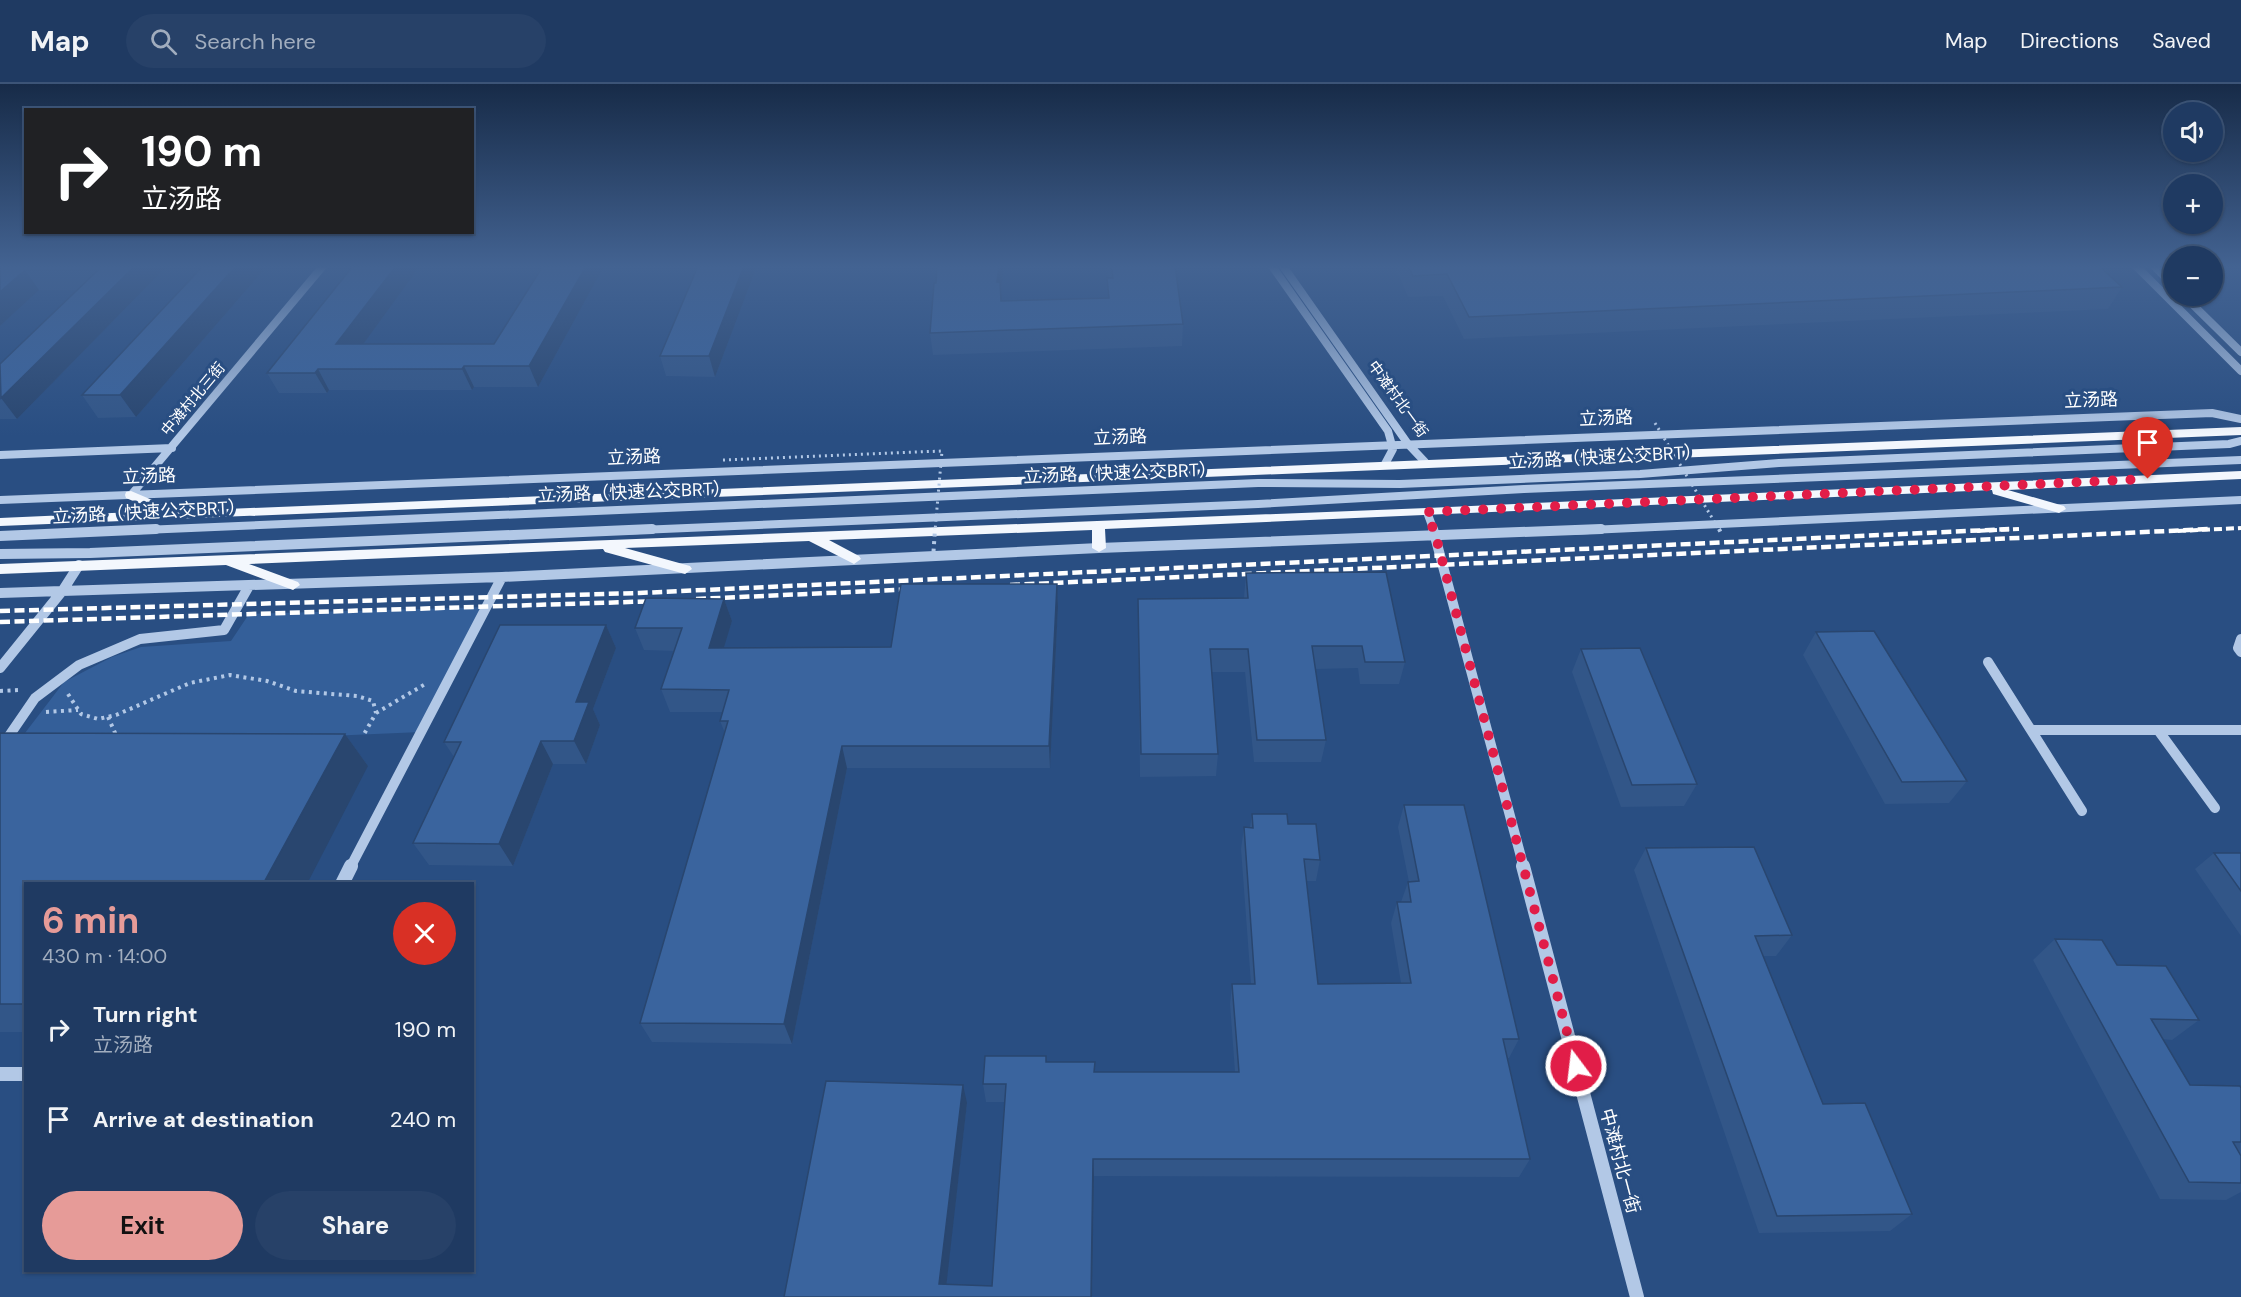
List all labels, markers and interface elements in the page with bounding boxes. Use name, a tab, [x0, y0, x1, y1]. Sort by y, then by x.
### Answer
search box	[126, 14, 546, 68]
text: Map	[30, 23, 90, 60]
icon: search	[147, 25, 180, 58]
text: Search here	[195, 27, 316, 56]
text: Map	[1945, 27, 1987, 55]
text: Directions	[2020, 27, 2119, 55]
text: Saved	[2152, 27, 2211, 55]
map controls	[2163, 102, 2223, 306]
button: sound	[2163, 102, 2223, 162]
text: 190 m	[141, 124, 262, 179]
icon: right	[42, 132, 120, 210]
button: +	[2163, 174, 2223, 234]
text: 立汤路	[141, 181, 222, 216]
button: −	[2163, 246, 2223, 306]
street label: 中滩村北一街	[1363, 357, 1433, 441]
street label: 中滩村北三街	[156, 358, 230, 440]
street label: 立汤路	[2064, 387, 2118, 413]
street label: 立汤路	[1579, 405, 1633, 431]
pin	[2122, 417, 2173, 479]
street label: 立汤路	[1093, 424, 1147, 450]
icon: arrive	[2131, 426, 2164, 459]
street label: 立汤路（快速公交BRT）	[1508, 440, 1702, 474]
street label: 立汤路	[607, 444, 661, 470]
street label: 立汤路（快速公交BRT）	[1023, 458, 1217, 488]
street label: 立汤路	[122, 463, 176, 489]
street label: 立汤路（快速公交BRT）	[537, 477, 731, 507]
street label: 立汤路（快速公交BRT）	[52, 495, 246, 529]
text: 6 min	[42, 897, 139, 944]
button: close	[393, 902, 456, 965]
text: 430 m · 14:00	[42, 943, 167, 969]
text: Turn right	[93, 1000, 198, 1029]
icon: right	[42, 1013, 75, 1046]
text: 190 m	[395, 1015, 456, 1044]
text: 立汤路	[93, 1032, 153, 1058]
position arrow	[1544, 1034, 1608, 1098]
icon: arrive	[42, 1103, 75, 1136]
text: Arrive at destination	[93, 1105, 314, 1134]
text: 240 m	[390, 1105, 456, 1134]
street label: 中滩村北一街	[1594, 1106, 1646, 1216]
button: Exit	[42, 1191, 243, 1260]
button: Share	[255, 1191, 456, 1260]

